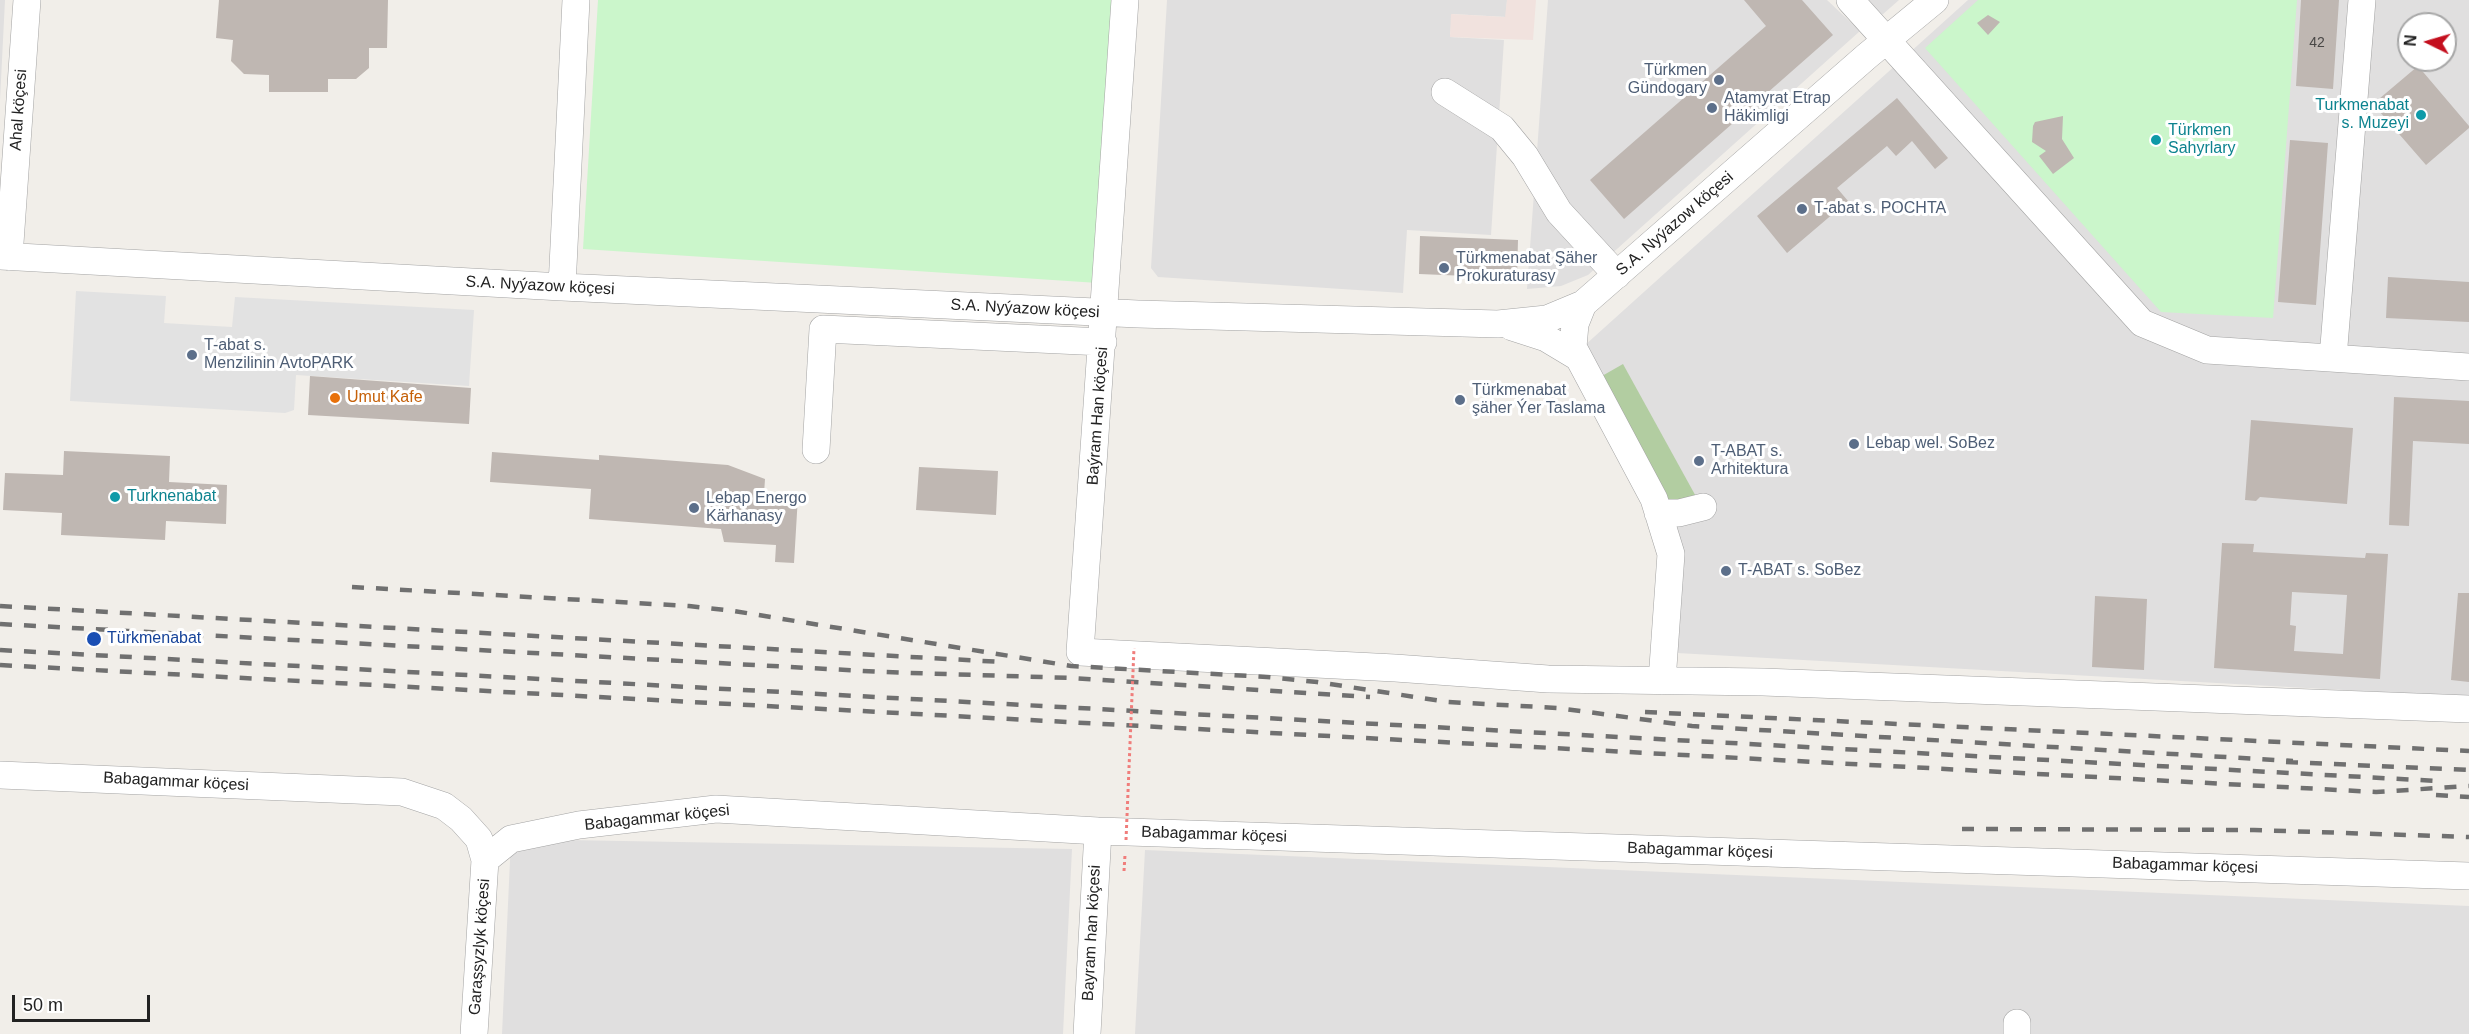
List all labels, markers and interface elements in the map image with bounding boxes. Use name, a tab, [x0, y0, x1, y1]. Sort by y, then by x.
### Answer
north arrow	[2397, 12, 2457, 72]
text: N	[2402, 34, 2420, 47]
house number: 42	[2309, 35, 2325, 51]
place label: Türkmen Gündogary	[1628, 61, 1707, 99]
street label: Ahal köçesi	[7, 69, 31, 151]
marker: Türkmen Gündogary	[1712, 73, 1726, 87]
place label: Atamyrat Etrap Häkimligi	[1724, 89, 1831, 127]
place label: Turkmenabat s. Muzeyi	[2315, 96, 2409, 134]
marker: Atamyrat Etrap Häkimligi	[1705, 101, 1719, 115]
marker: Turkmenabat s. Muzeyi	[2414, 108, 2428, 122]
place label: Türkmen Sahyrlary	[2168, 121, 2236, 159]
marker: Türkmen Sahyrlary	[2149, 133, 2163, 147]
street label: S.A. Nyýazow köçesi	[1612, 168, 1738, 280]
place label: T-abat s. POCHTA	[1814, 199, 1946, 219]
marker: T-abat s. POCHTA	[1795, 202, 1809, 216]
place label: Türkmenabat Şäher Prokuraturasy	[1456, 249, 1597, 287]
marker: Türkmenabat Şäher Prokuraturasy	[1437, 261, 1451, 275]
street label: S.A. Nyýazow köçesi	[465, 273, 615, 299]
street label: S.A. Nyýazow köçesi	[950, 296, 1100, 322]
place label: T-abat s. Menzilinin AvtoPARK	[204, 336, 354, 374]
street label: Baýram Han köçesi	[1084, 346, 1112, 486]
marker: T-abat s. Menzilinin AvtoPARK	[185, 348, 199, 362]
place label: Türkmenabat şäher Ýer Taslama	[1472, 381, 1605, 419]
place label: Umut Kafe	[347, 388, 423, 408]
marker: Umut Kafe	[328, 391, 342, 405]
marker: Türkmenabat şäher Ýer Taslama	[1453, 393, 1467, 407]
place label: Lebap wel. SoBez	[1866, 434, 1995, 454]
marker: Lebap wel. SoBez	[1847, 437, 1861, 451]
place label: T-ABAT s. Arhitektura	[1711, 442, 1788, 480]
marker: T-ABAT s. Arhitektura	[1692, 454, 1706, 468]
place label: Turknenabat	[127, 487, 216, 507]
place label: Lebap Energo Kärhanasy	[706, 489, 807, 527]
marker: Turknenabat	[108, 490, 122, 504]
marker: Lebap Energo Kärhanasy	[687, 501, 701, 515]
place label: T-ABAT s. SoBez	[1738, 561, 1861, 581]
marker: T-ABAT s. SoBez	[1719, 564, 1733, 578]
place label: Türkmenabat	[107, 629, 201, 649]
marker: Türkmenabat	[85, 630, 103, 648]
street label: Babagammar köçesi	[103, 769, 249, 795]
street label: Babagammar köçesi	[583, 801, 731, 835]
street label: Babagammar köçesi	[1141, 823, 1287, 847]
street label: Babagammar köçesi	[1627, 839, 1773, 863]
street label: Babagammar köçesi	[2112, 854, 2258, 878]
street label: Bayram han köçesi	[1079, 865, 1105, 1001]
street label: Garaşsyzlyk köçesi	[466, 878, 494, 1016]
scale bar	[15, 983, 153, 1021]
text: 50 m	[23, 995, 63, 1015]

